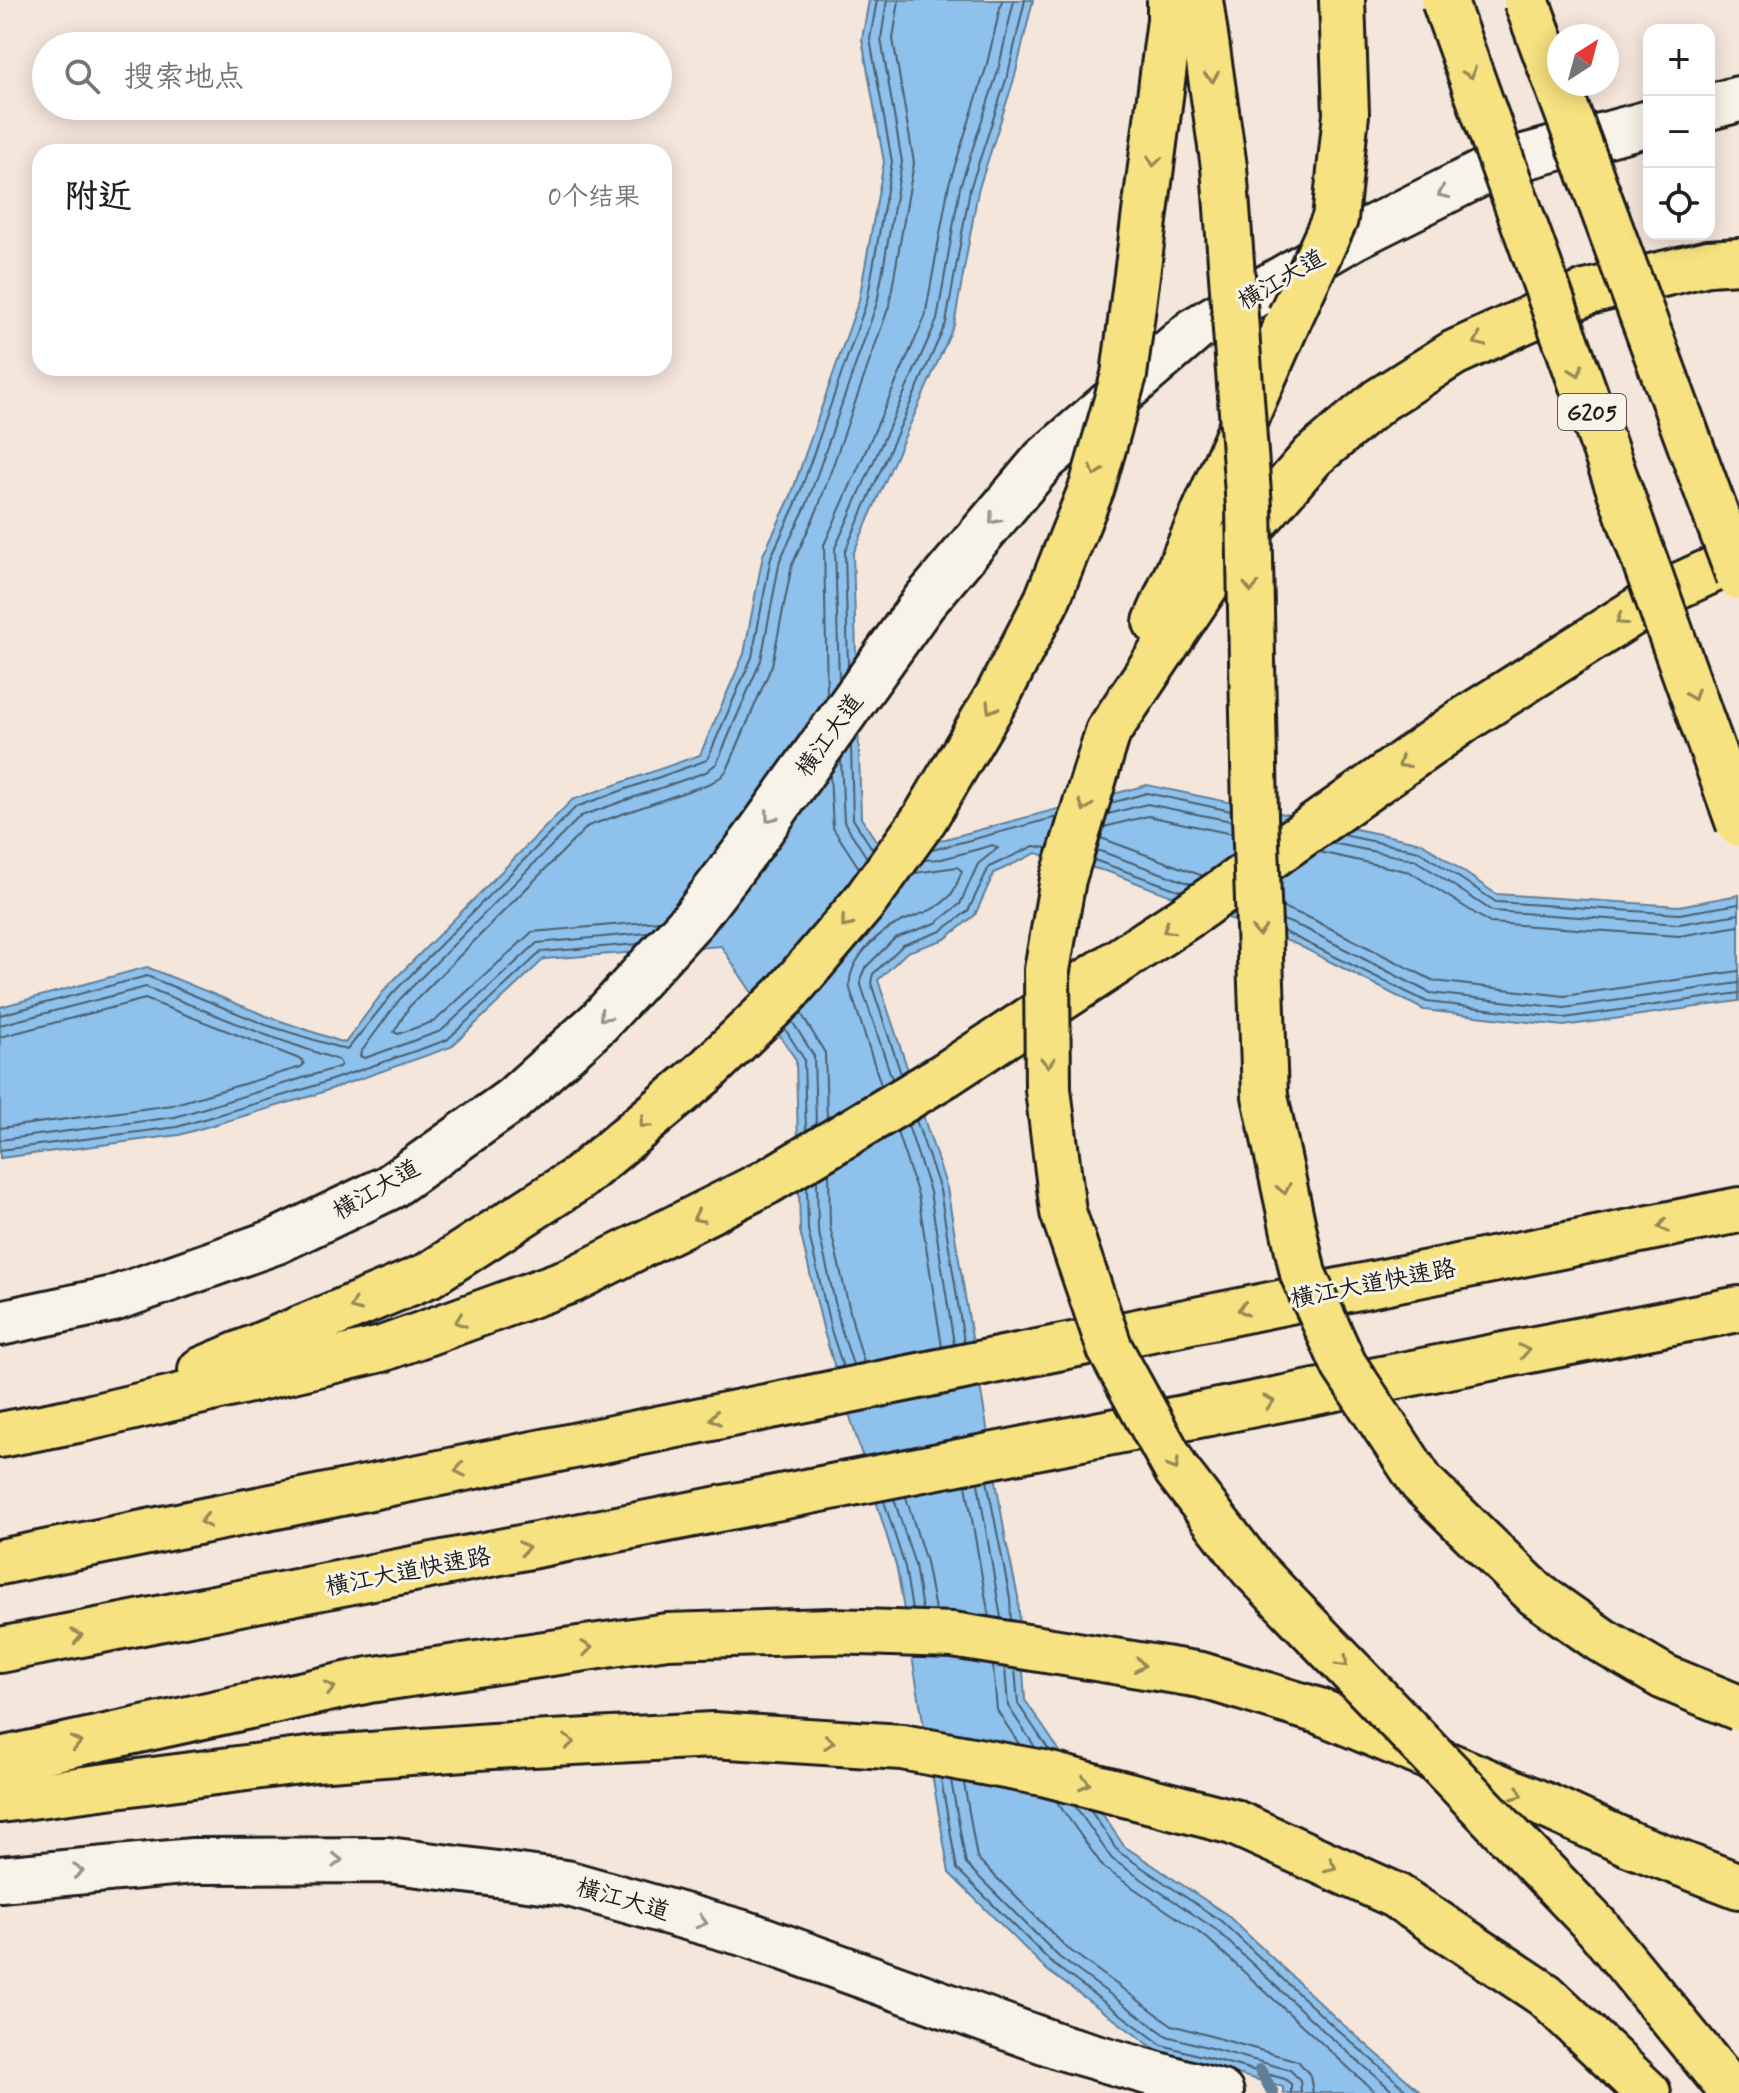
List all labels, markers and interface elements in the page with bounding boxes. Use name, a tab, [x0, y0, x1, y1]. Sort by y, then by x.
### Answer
north arrow	[1547, 24, 1619, 96]
map controls	[1643, 24, 1715, 240]
button: +	[1643, 24, 1715, 96]
search box	[32, 32, 672, 120]
icon: search	[60, 54, 104, 98]
text: 搜索地点	[124, 58, 244, 97]
one-way arrow	[1461, 65, 1477, 79]
one-way arrow	[1203, 71, 1220, 84]
button: −	[1643, 96, 1715, 168]
one-way arrow	[1145, 155, 1162, 168]
button: locate	[1643, 168, 1715, 240]
text: 附近	[64, 175, 132, 220]
text: 0个结果	[547, 181, 640, 215]
one-way arrow	[1437, 183, 1452, 198]
street label: 横江大道	[1232, 243, 1331, 318]
one-way arrow	[1473, 332, 1487, 348]
one-way arrow	[1567, 363, 1584, 377]
road number: G205	[1558, 394, 1626, 430]
one-way arrow	[1089, 464, 1106, 478]
one-way arrow	[989, 510, 1004, 525]
one-way arrow	[1242, 581, 1260, 594]
one-way arrow	[1615, 611, 1630, 626]
one-way arrow	[1683, 687, 1699, 701]
street label: 横江大道	[789, 688, 871, 784]
one-way arrow	[985, 699, 1001, 714]
one-way arrow	[1398, 753, 1412, 768]
one-way arrow	[1078, 799, 1094, 813]
one-way arrow	[766, 808, 780, 822]
one-way arrow	[841, 914, 856, 929]
one-way arrow	[1162, 919, 1177, 934]
one-way arrow	[1250, 925, 1267, 938]
one-way arrow	[599, 1007, 613, 1021]
one-way arrow	[1039, 1056, 1057, 1069]
one-way arrow	[639, 1113, 654, 1128]
street label: 横江大道	[327, 1153, 426, 1228]
one-way arrow	[1275, 1182, 1292, 1196]
one-way arrow	[691, 1207, 706, 1223]
one-way arrow	[1656, 1216, 1669, 1233]
street label: 横江大道快速路	[1288, 1253, 1459, 1316]
one-way arrow	[349, 1296, 363, 1312]
one-way arrow	[1236, 1300, 1250, 1317]
one-way arrow	[454, 1311, 468, 1328]
one-way arrow	[1517, 1344, 1531, 1361]
one-way arrow	[1262, 1394, 1275, 1411]
one-way arrow	[708, 1409, 721, 1426]
one-way arrow	[1164, 1456, 1180, 1471]
one-way arrow	[453, 1460, 466, 1477]
one-way arrow	[199, 1512, 212, 1529]
one-way arrow	[517, 1540, 531, 1557]
street label: 横江大道快速路	[323, 1541, 494, 1604]
one-way arrow	[70, 1628, 83, 1645]
one-way arrow	[580, 1640, 594, 1657]
one-way arrow	[1333, 1653, 1348, 1667]
one-way arrow	[1133, 1656, 1147, 1673]
one-way arrow	[323, 1680, 337, 1697]
one-way arrow	[823, 1733, 836, 1750]
one-way arrow	[563, 1734, 576, 1751]
one-way arrow	[69, 1735, 83, 1752]
one-way arrow	[1078, 1774, 1092, 1791]
one-way arrow	[1509, 1784, 1524, 1800]
one-way arrow	[331, 1851, 344, 1869]
one-way arrow	[1322, 1856, 1337, 1872]
one-way arrow	[72, 1863, 85, 1880]
street label: 横江大道	[572, 1872, 673, 1929]
one-way arrow	[695, 1913, 709, 1929]

